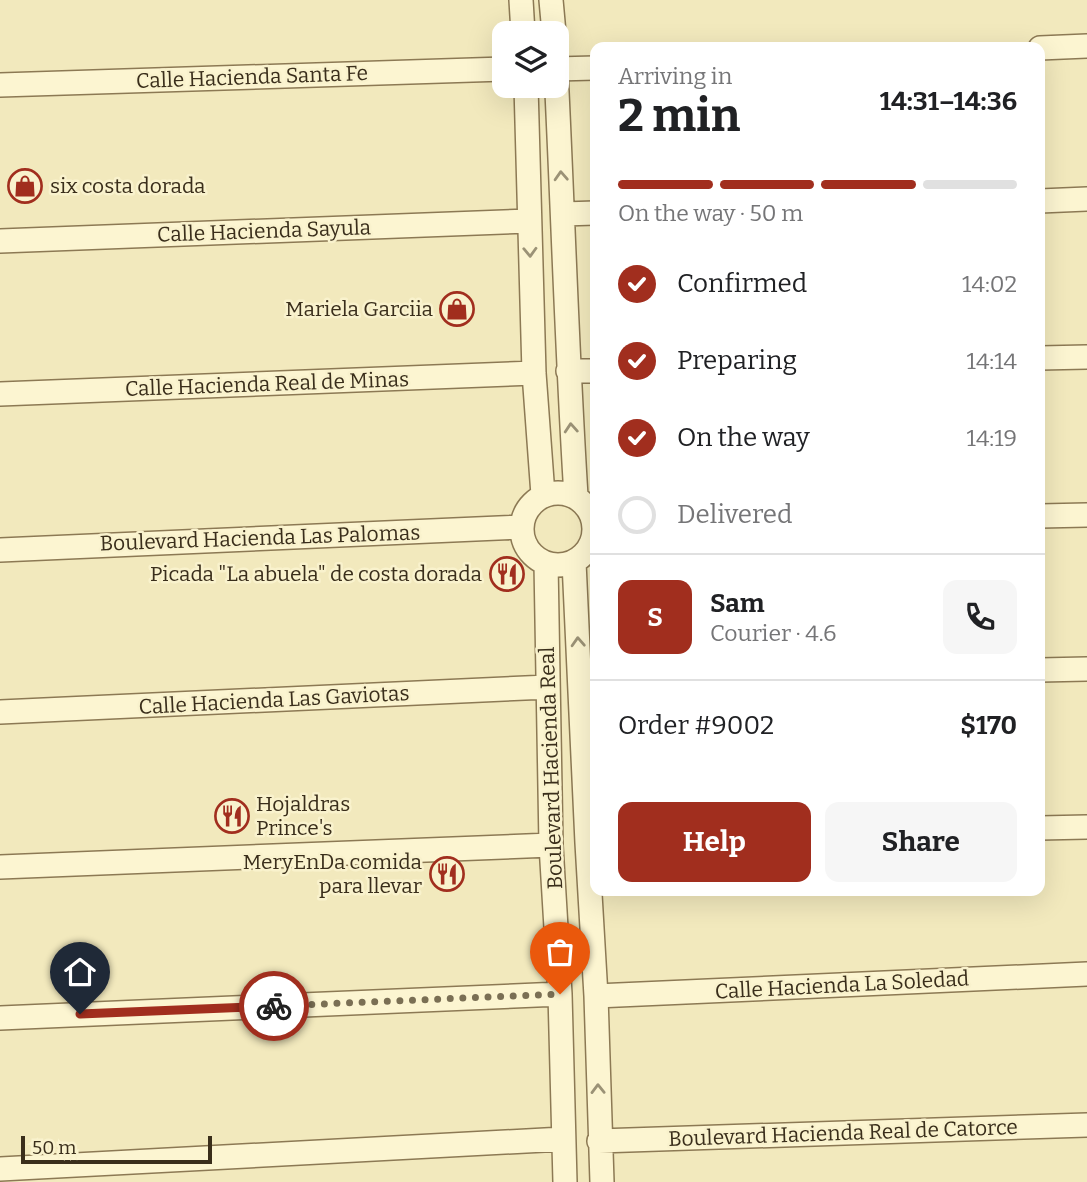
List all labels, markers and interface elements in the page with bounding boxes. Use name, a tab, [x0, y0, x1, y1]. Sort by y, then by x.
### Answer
map controls	[492, 21, 569, 98]
button: layers	[492, 21, 569, 98]
street label: Calle Hacienda Santa Fe	[136, 60, 368, 94]
text: Arriving in	[618, 62, 732, 90]
text: 14:31–14:36	[880, 86, 1017, 117]
text: 2 min	[618, 88, 740, 143]
shop icon: six costa dorada	[6, 167, 44, 205]
one-way arrow	[554, 170, 569, 181]
place label: six costa dorada	[50, 173, 206, 199]
text: On the way · 50 m	[618, 199, 803, 227]
street label: Calle Hacienda Sayula	[157, 214, 372, 248]
one-way arrow	[522, 247, 538, 258]
icon: check	[618, 265, 656, 303]
text: Confirmed	[677, 268, 807, 299]
text: 14:02	[962, 270, 1017, 298]
shop icon: Mariela Garciia	[438, 290, 476, 328]
place label: Mariela Garciia	[285, 296, 434, 322]
icon: check	[618, 342, 656, 380]
text: Preparing	[677, 345, 797, 376]
text: 14:14	[967, 347, 1017, 375]
street label: Calle Hacienda Real de Minas	[125, 366, 409, 402]
icon: check	[618, 419, 656, 457]
one-way arrow	[564, 422, 579, 433]
text: On the way	[677, 422, 810, 453]
text: 14:19	[967, 424, 1017, 452]
text: Delivered	[677, 499, 792, 530]
street label: Boulevard Hacienda Las Palomas	[99, 519, 421, 557]
restaurant icon: Picada "La abuela" de costa dorada	[488, 555, 526, 593]
place label: Picada "La abuela" de costa dorada	[150, 561, 483, 587]
button: phone	[943, 580, 1017, 654]
text: Sam	[710, 588, 765, 619]
text: S	[647, 602, 663, 633]
text: Courier · 4.6	[710, 619, 837, 647]
one-way arrow	[571, 636, 586, 647]
street label: Boulevard Hacienda Real	[534, 646, 568, 890]
street label: Calle Hacienda Las Gaviotas	[138, 680, 410, 720]
text: Order #9002	[618, 710, 774, 741]
text: $170	[960, 710, 1017, 741]
place label: Hojaldras Prince's	[256, 791, 350, 841]
restaurant icon: Hojaldras Prince's	[213, 797, 251, 835]
button: Help	[618, 802, 811, 882]
button: Share	[825, 802, 1017, 882]
place label: MeryEnDa comida para llevar	[243, 849, 423, 899]
restaurant icon: MeryEnDa comida para llevar	[428, 855, 466, 893]
pin	[530, 922, 590, 994]
icon: bag	[541, 933, 579, 971]
pin	[50, 942, 110, 1014]
icon: home	[61, 953, 99, 991]
street label: Calle Hacienda La Soledad	[714, 965, 970, 1005]
courier	[239, 971, 309, 1041]
icon: bike	[255, 987, 293, 1025]
one-way arrow	[591, 1084, 606, 1095]
street label: Boulevard Hacienda Real de Catorce	[668, 1114, 1018, 1152]
scale bar	[21, 1133, 212, 1165]
text: 50 m	[32, 1136, 76, 1159]

